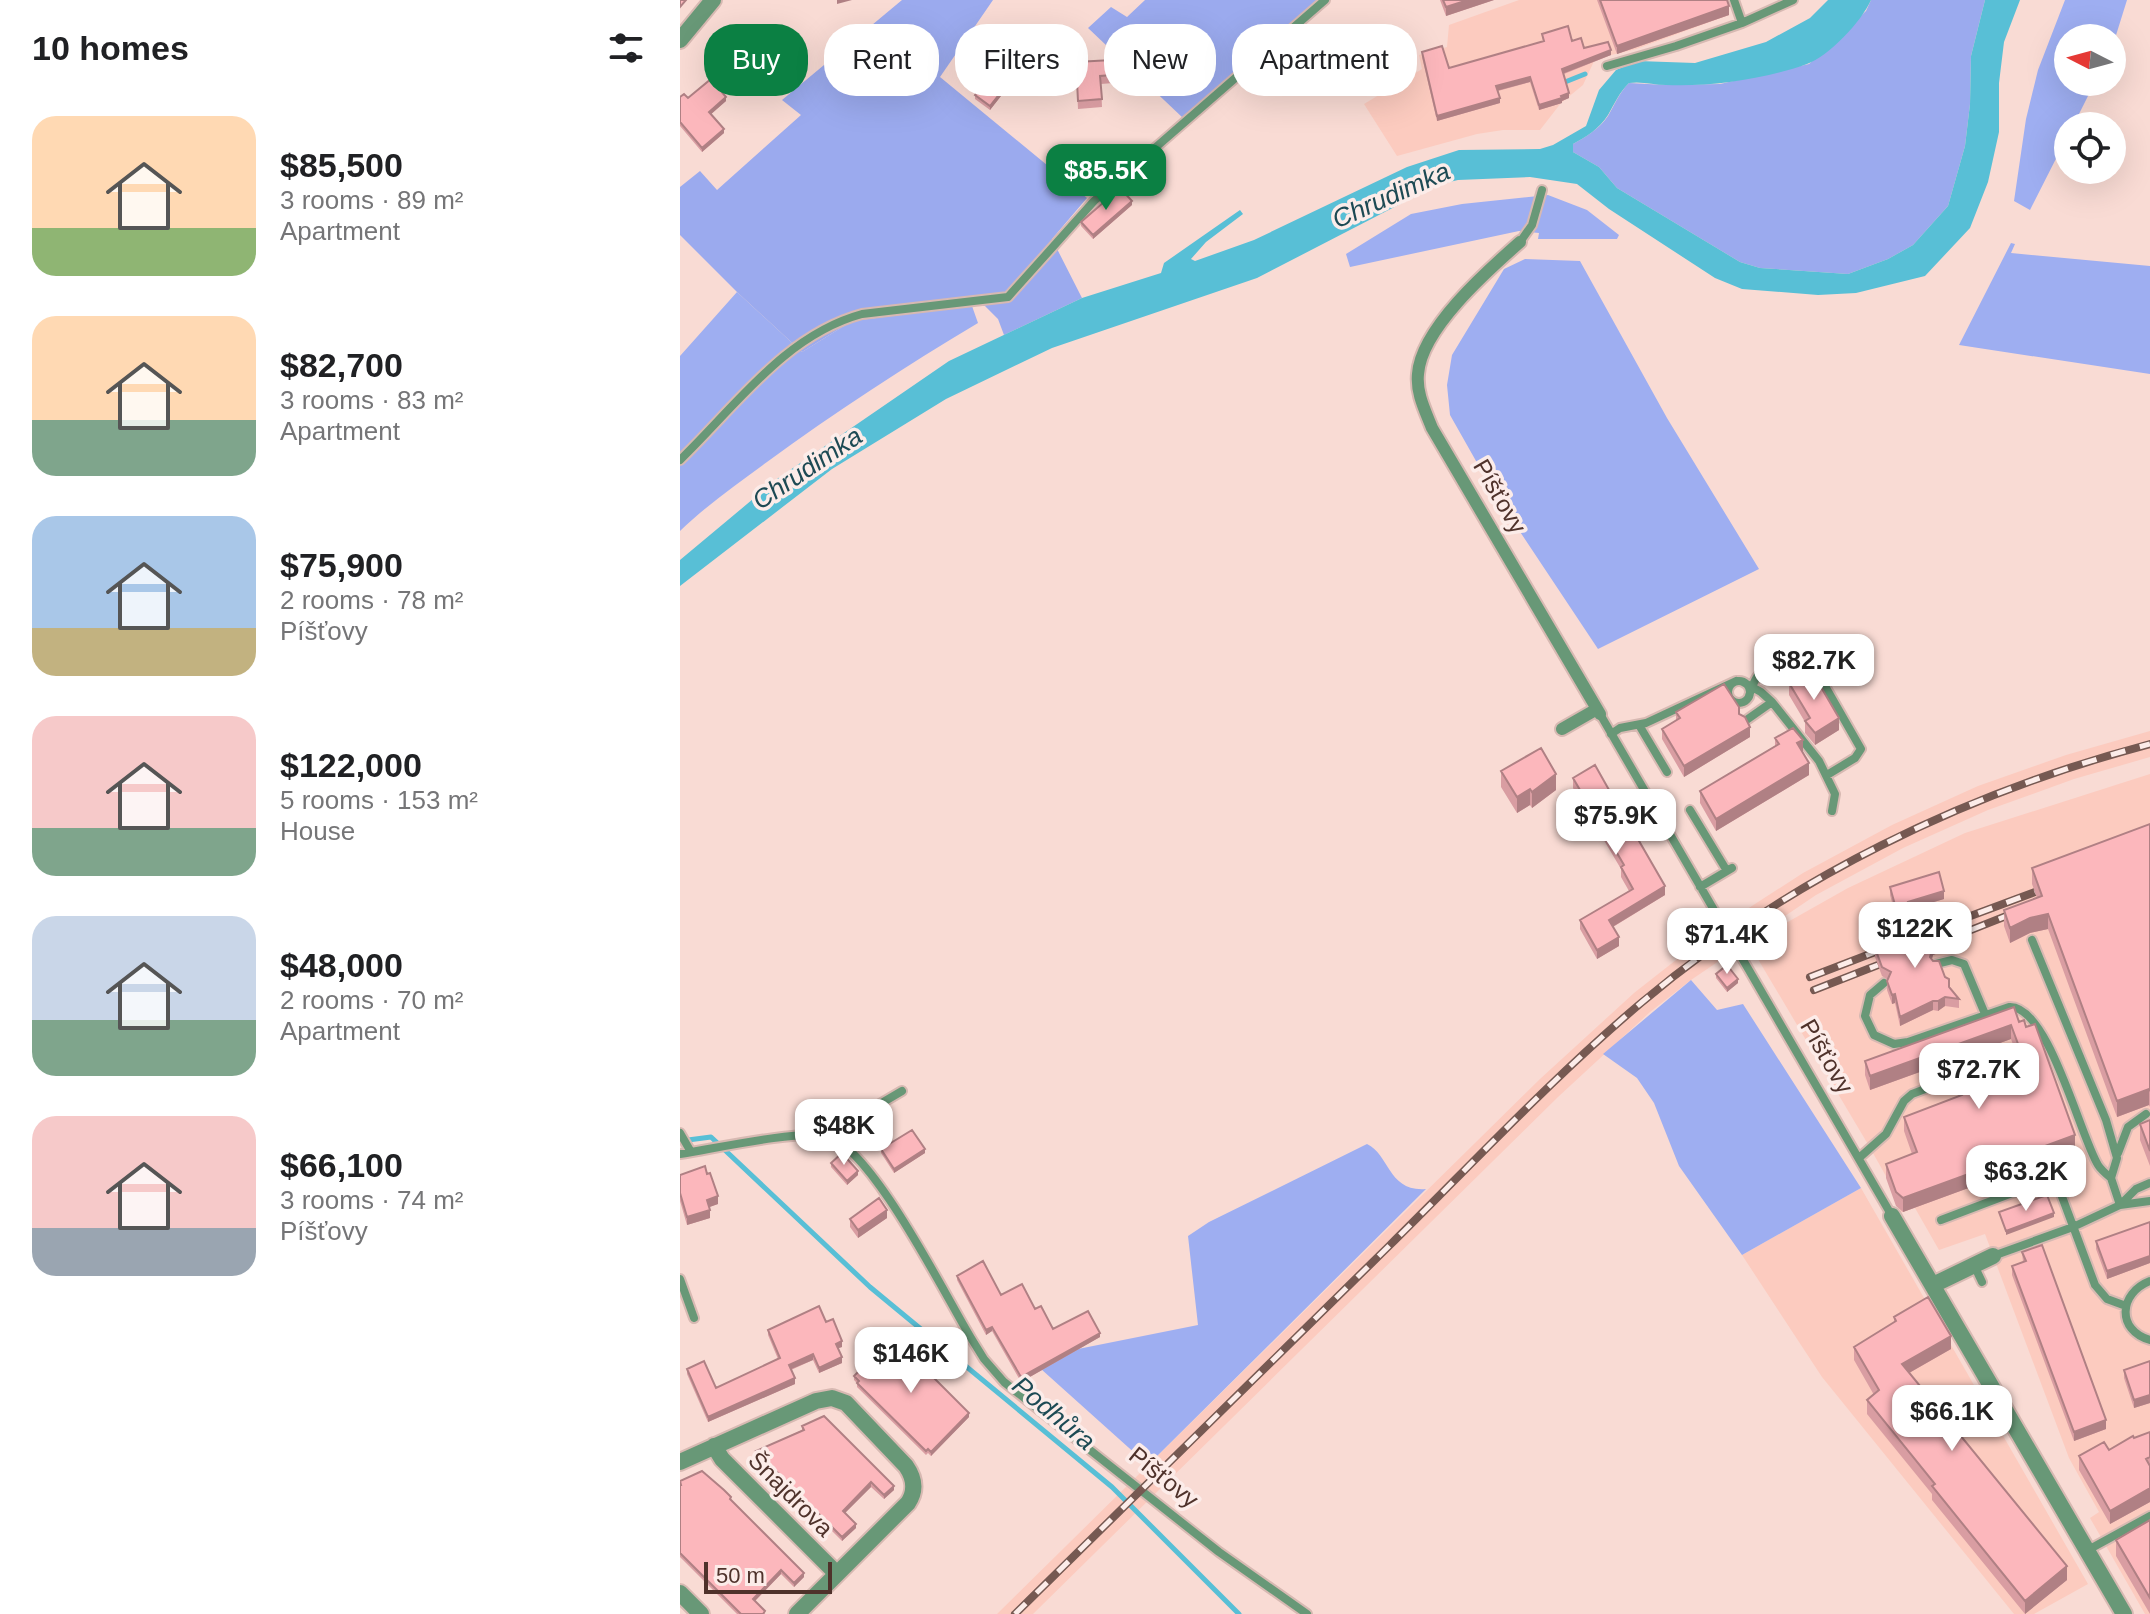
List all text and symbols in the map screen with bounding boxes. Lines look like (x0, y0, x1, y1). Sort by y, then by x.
chip: Buy (704, 24, 808, 96)
chip: Rent (824, 24, 939, 96)
chip: Filters (955, 24, 1088, 96)
chip: New (1104, 24, 1216, 96)
chip: Apartment (1232, 24, 1417, 96)
north arrow (2054, 24, 2126, 96)
map controls (2054, 24, 2126, 184)
icon: filters (604, 26, 648, 70)
text: 10 homes (32, 29, 189, 67)
button: locate (2054, 112, 2126, 184)
pin: $85.5K (1041, 144, 1171, 212)
text: $85,500 (280, 146, 403, 184)
icon: home (96, 148, 192, 244)
text: $85.5K (1064, 155, 1148, 185)
water label: Chrudimka (1327, 156, 1455, 234)
text: 3 rooms · 89 m² (280, 185, 464, 215)
text: Apartment (280, 216, 400, 246)
text: $82,700 (280, 346, 403, 384)
icon: home (96, 348, 192, 444)
text: 3 rooms · 83 m² (280, 385, 464, 415)
text: Apartment (280, 416, 400, 446)
water label: Chrudimka (746, 420, 868, 516)
street label: Píšťovy (1468, 454, 1532, 538)
text: $75,900 (280, 546, 403, 584)
icon: home (96, 548, 192, 644)
text: 2 rooms · 78 m² (280, 585, 464, 615)
text: Píšťovy (280, 616, 368, 646)
pin: $82.7K (1749, 634, 1879, 702)
text: $82.7K (1772, 645, 1856, 675)
text: $122,000 (280, 746, 422, 784)
icon: home (96, 748, 192, 844)
text: 5 rooms · 153 m² (280, 785, 478, 815)
pin: $75.9K (1551, 789, 1681, 857)
text: $75.9K (1574, 800, 1658, 830)
text: House (280, 816, 355, 846)
pin: $122K (1859, 902, 1971, 970)
pin: $71.4K (1662, 908, 1792, 976)
text: $122K (1877, 913, 1953, 943)
text: $71.4K (1685, 919, 1769, 949)
text: $48,000 (280, 946, 403, 984)
icon: home (96, 948, 192, 1044)
text: 2 rooms · 70 m² (280, 985, 464, 1015)
street label: Píšťovy (1795, 1014, 1859, 1098)
text: Apartment (280, 1016, 400, 1046)
pin: $72.7K (1914, 1043, 2044, 1111)
text: $72.7K (1937, 1054, 2021, 1084)
pin: $48K (797, 1099, 891, 1167)
text: $48K (813, 1110, 875, 1140)
pin: $63.2K (1961, 1145, 2091, 1213)
text: $66,100 (280, 1146, 403, 1184)
icon: home (96, 1148, 192, 1244)
text: $63.2K (1984, 1156, 2068, 1186)
text: 3 rooms · 74 m² (280, 1185, 464, 1215)
text: Píšťovy (280, 1216, 368, 1246)
pin: $146K (855, 1327, 967, 1395)
text: $146K (873, 1338, 949, 1368)
water label: Podhůra (1007, 1370, 1101, 1456)
pin: $66.1K (1887, 1385, 2017, 1453)
text: $66.1K (1910, 1396, 1994, 1426)
street label: Píšťovy (1124, 1441, 1204, 1513)
street label: Šnajdrova (743, 1446, 839, 1542)
scale bar (704, 1558, 832, 1594)
text: 50 m (716, 1563, 765, 1588)

